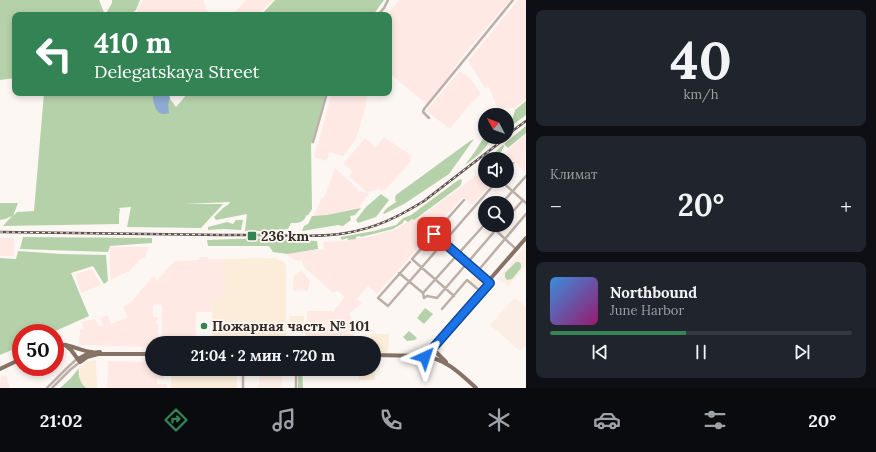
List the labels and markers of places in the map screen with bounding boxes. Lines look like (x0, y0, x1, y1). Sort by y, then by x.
pin (417, 217, 451, 251)
place label: 236 km (261, 227, 309, 245)
marker: 236 km (246, 230, 258, 242)
place label: Пожарная часть № 101 (212, 317, 370, 335)
marker: Пожарная часть № 101 (199, 321, 209, 331)

